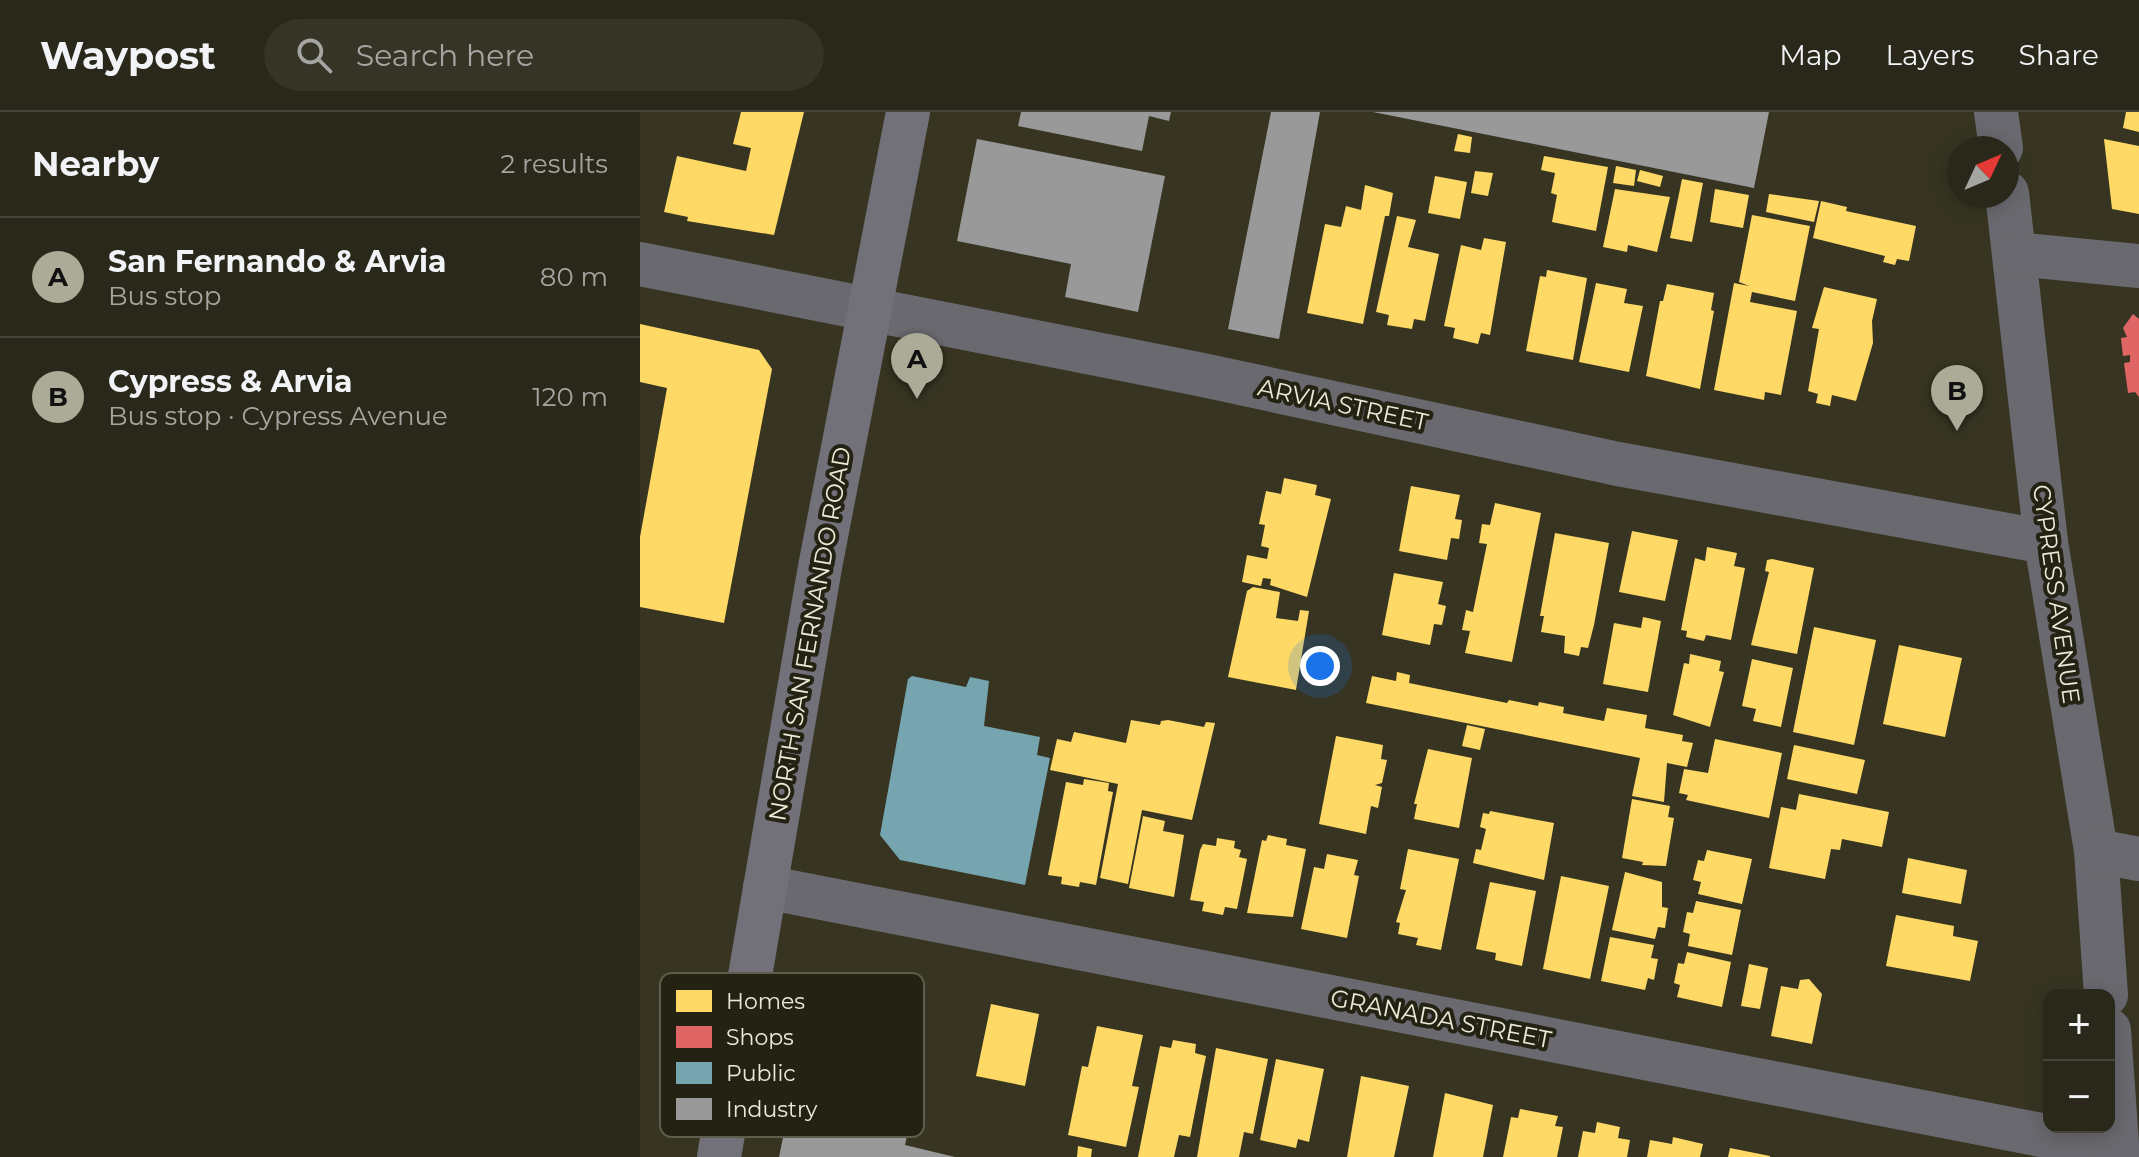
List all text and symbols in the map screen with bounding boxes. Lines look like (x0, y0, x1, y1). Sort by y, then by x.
search box (264, 19, 824, 91)
text: Waypost (40, 32, 216, 79)
icon: search (292, 33, 336, 77)
text: Search here (356, 37, 534, 74)
text: Map (1779, 38, 1842, 72)
text: Layers (1886, 38, 1975, 72)
text: Share (2019, 38, 2099, 72)
north arrow (1947, 136, 2019, 208)
text: Nearby (32, 143, 159, 185)
text: 2 results (500, 148, 608, 180)
text: San Fernando & Arvia (108, 243, 447, 280)
text: A (48, 261, 68, 293)
text: 80 m (540, 261, 608, 293)
text: Bus stop (108, 280, 221, 312)
pin: A (891, 333, 943, 399)
text: Cypress & Arvia (108, 363, 352, 400)
pin: B (1931, 365, 1983, 431)
street label: ARVIA STREET (1255, 372, 1431, 437)
text: B (48, 381, 68, 413)
text: 120 m (532, 381, 608, 413)
text: Bus stop · Cypress Avenue (108, 400, 448, 432)
street label: NORTH SAN FERNANDO ROAD (762, 445, 857, 823)
street label: CYPRESS AVENUE (2027, 482, 2086, 705)
your location (1300, 646, 1340, 686)
legend (660, 973, 924, 1137)
street label: GRANADA STREET (1328, 983, 1554, 1054)
text: Homes (726, 988, 805, 1015)
map controls (2043, 989, 2115, 1133)
button: + (2043, 989, 2115, 1061)
text: Shops (726, 1024, 794, 1051)
text: Public (726, 1060, 796, 1087)
button: − (2043, 1061, 2115, 1133)
text: Industry (726, 1096, 818, 1123)

